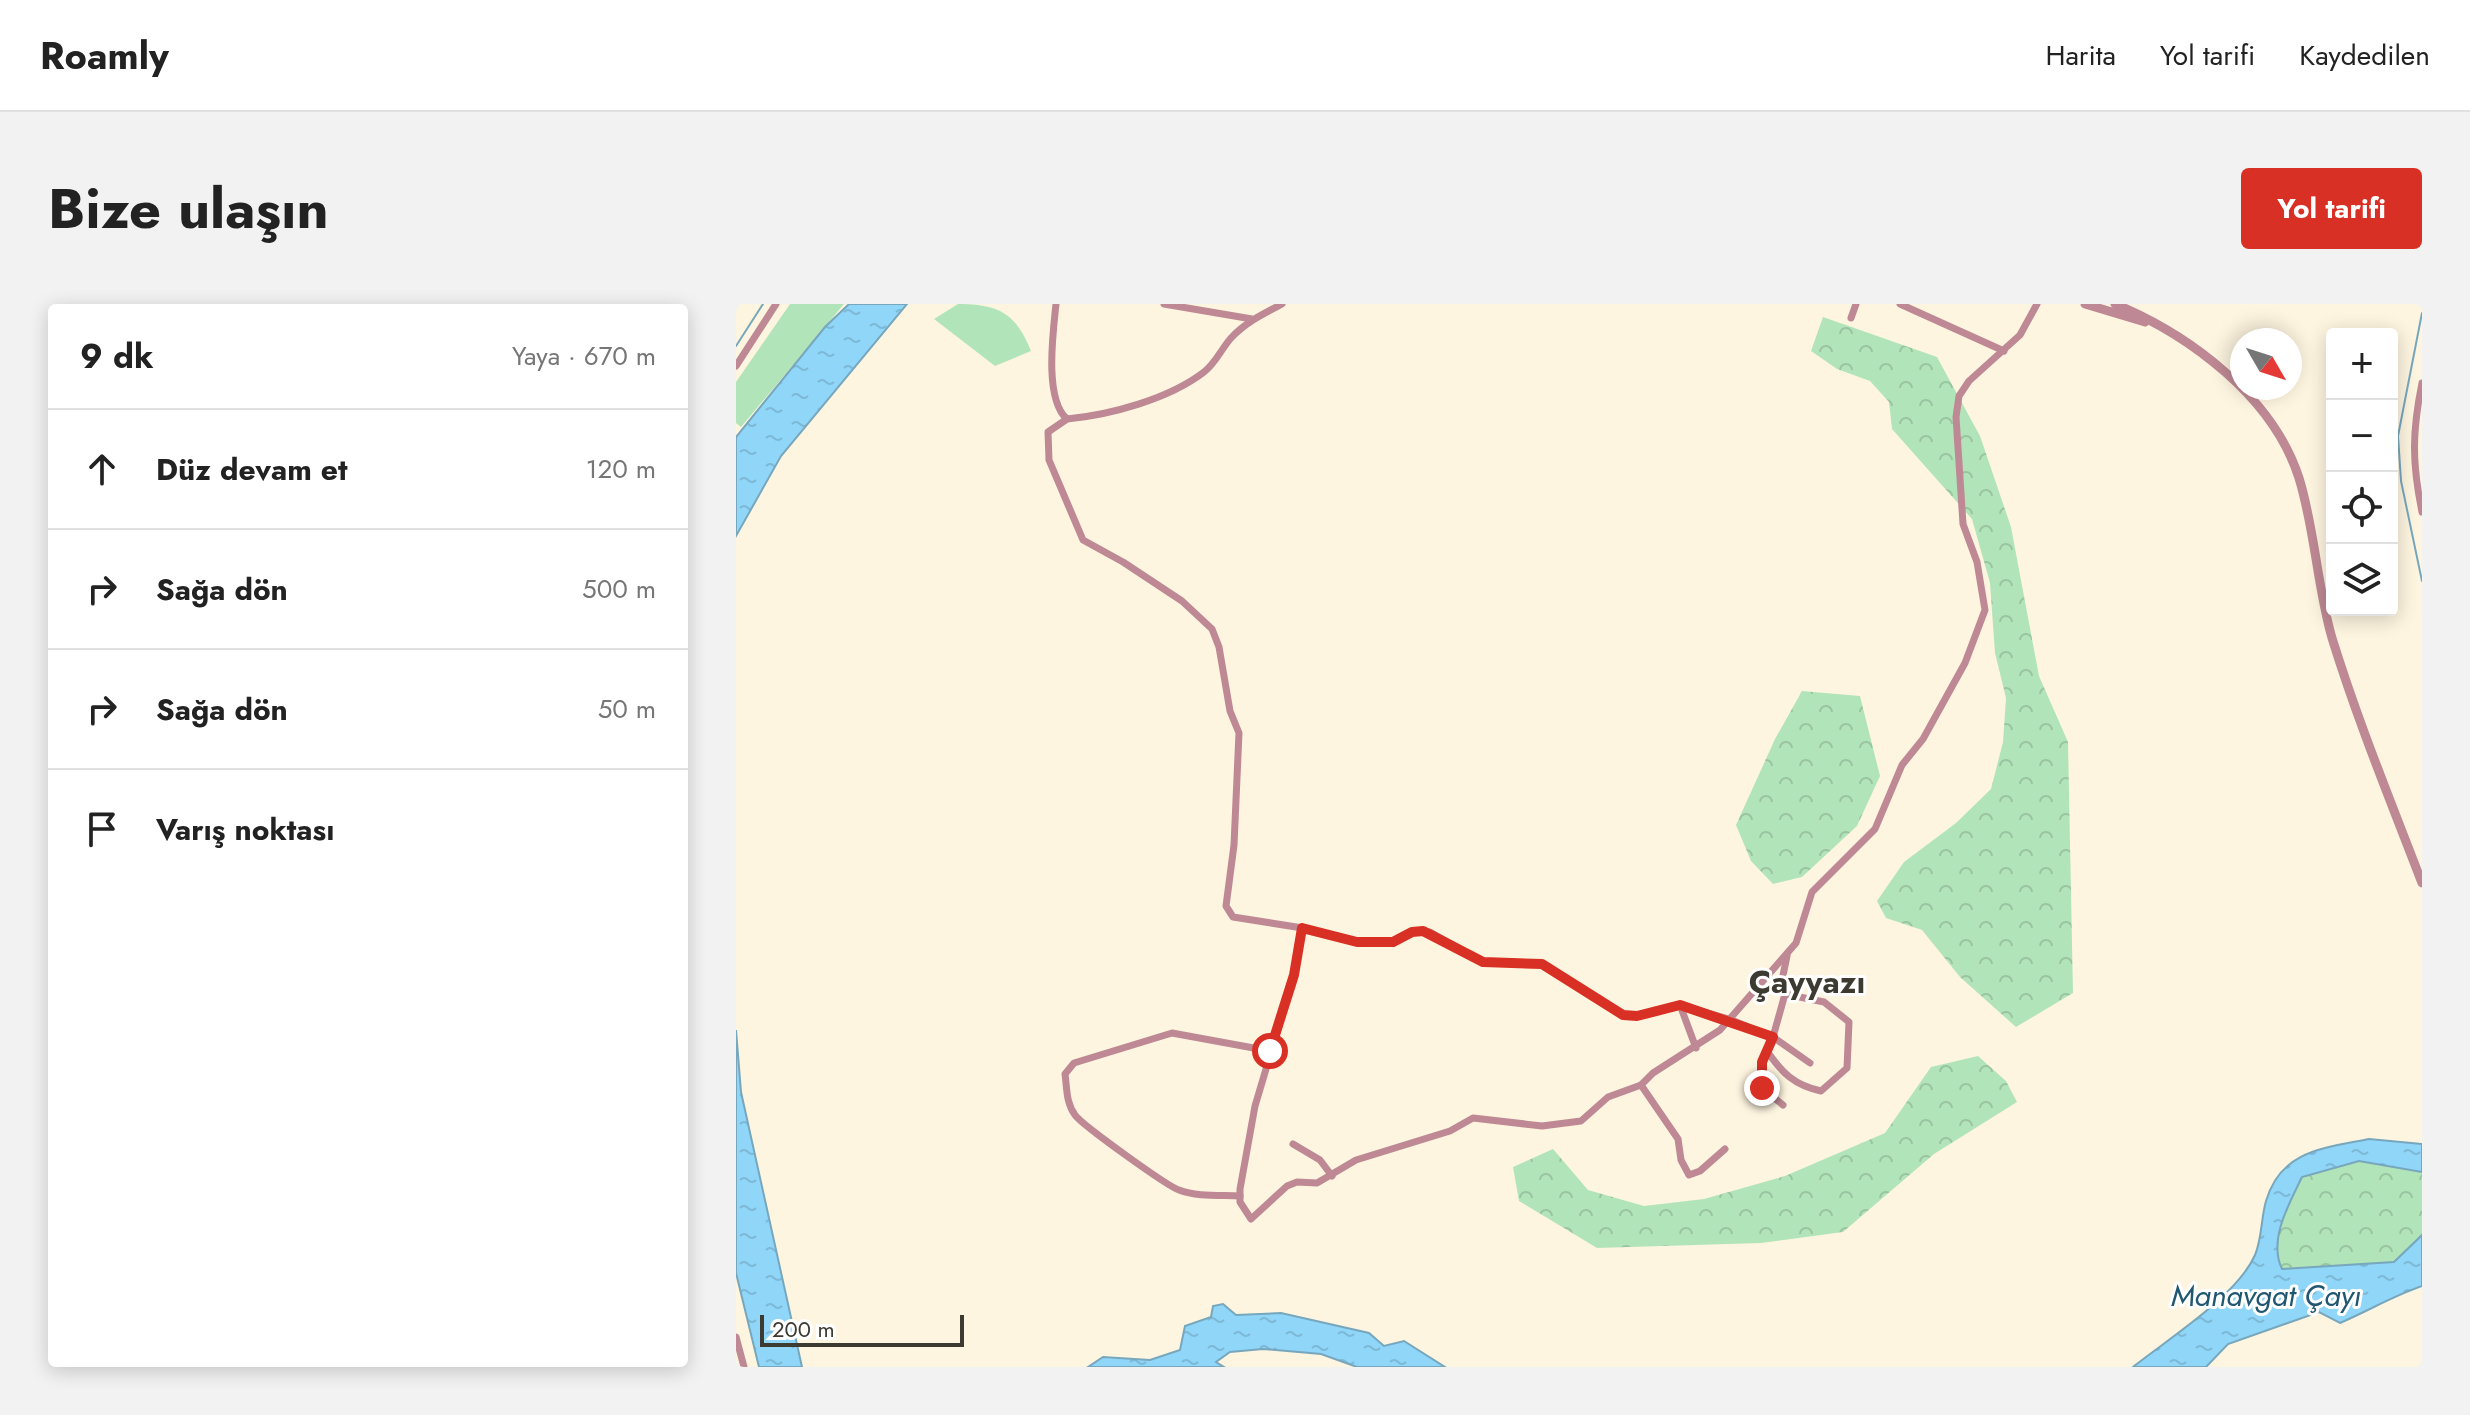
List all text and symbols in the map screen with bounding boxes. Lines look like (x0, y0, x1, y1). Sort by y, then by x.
text: Roamly (40, 28, 169, 83)
text: Harita (2045, 35, 2116, 76)
text: Yol tarifi (2160, 35, 2255, 76)
text: Kaydedilen (2299, 35, 2430, 76)
text: Bize ulaşın (48, 168, 329, 249)
button: Yol tarifi (2241, 168, 2422, 249)
north arrow (2230, 328, 2302, 400)
map controls (2326, 328, 2398, 616)
button: + (2326, 328, 2398, 400)
text: 9 dk (80, 332, 154, 381)
text: Yaya · 670 m (512, 337, 656, 375)
button: − (2326, 400, 2398, 472)
icon: ahead (80, 447, 124, 491)
text: Düz devam et (156, 448, 347, 491)
text: 120 m (586, 450, 656, 488)
button: locate (2326, 472, 2398, 544)
button: layers (2326, 544, 2398, 616)
icon: right (80, 567, 124, 611)
text: Sağa dön (156, 568, 288, 611)
text: 500 m (582, 570, 656, 608)
icon: right (80, 687, 124, 731)
text: Sağa dön (156, 688, 288, 731)
text: 50 m (598, 690, 656, 728)
icon: arrive (80, 807, 124, 851)
text: Varış noktası (156, 808, 334, 851)
district label: Çayyazı (1749, 959, 1865, 1005)
route start (1252, 1033, 1288, 1069)
route end (1744, 1070, 1780, 1106)
water label: Manavgat Çayı (2171, 1274, 2361, 1317)
scale bar (760, 1311, 964, 1347)
text: 200 m (772, 1313, 835, 1345)

